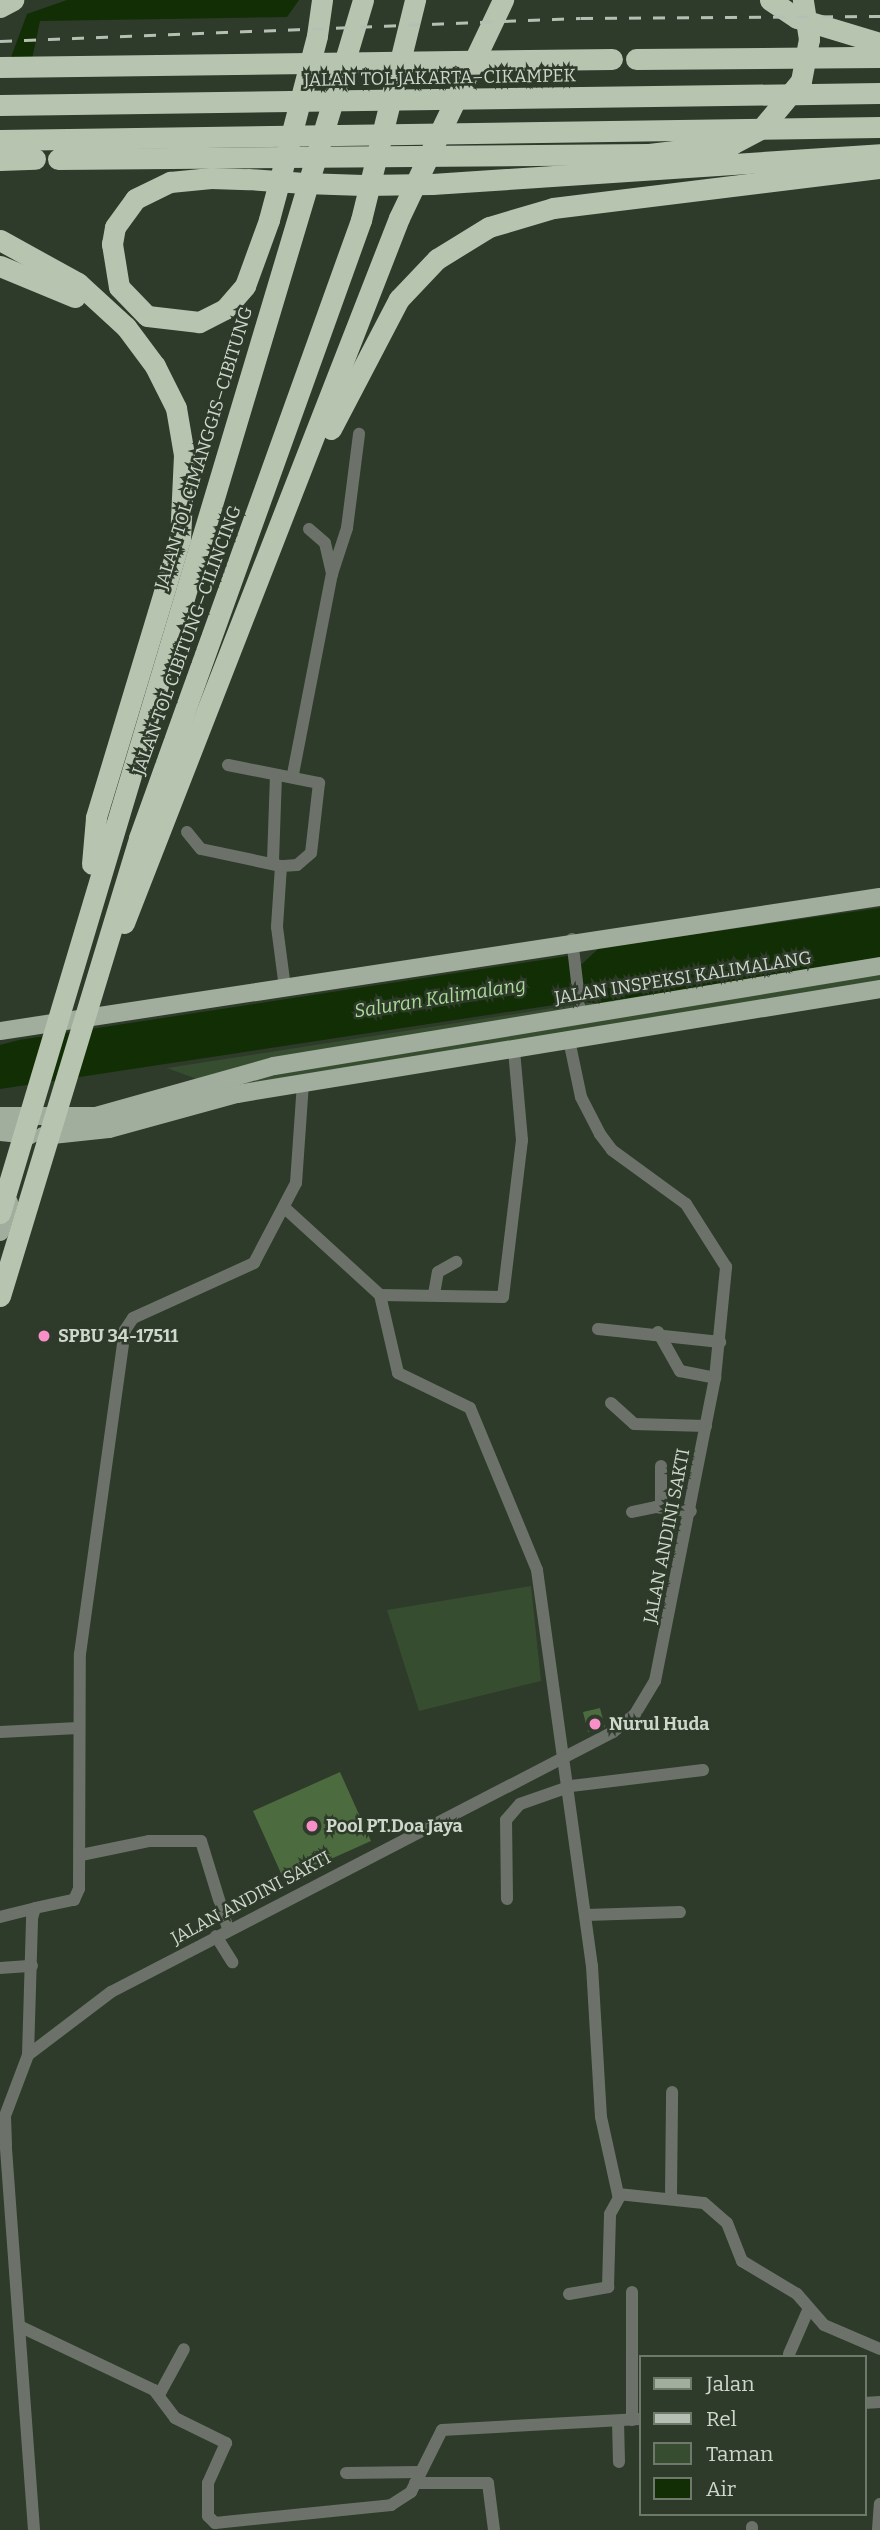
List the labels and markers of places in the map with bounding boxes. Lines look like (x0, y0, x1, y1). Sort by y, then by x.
place label: SPBU 34-17511 (58, 1325, 178, 1347)
marker: SPBU 34-17511 (36, 1328, 52, 1344)
place label: Nurul Huda (609, 1713, 709, 1735)
marker: Nurul Huda (587, 1716, 603, 1732)
place label: Pool PT.Doa Jaya (326, 1815, 463, 1837)
marker: Pool PT.Doa Jaya (304, 1818, 320, 1834)

